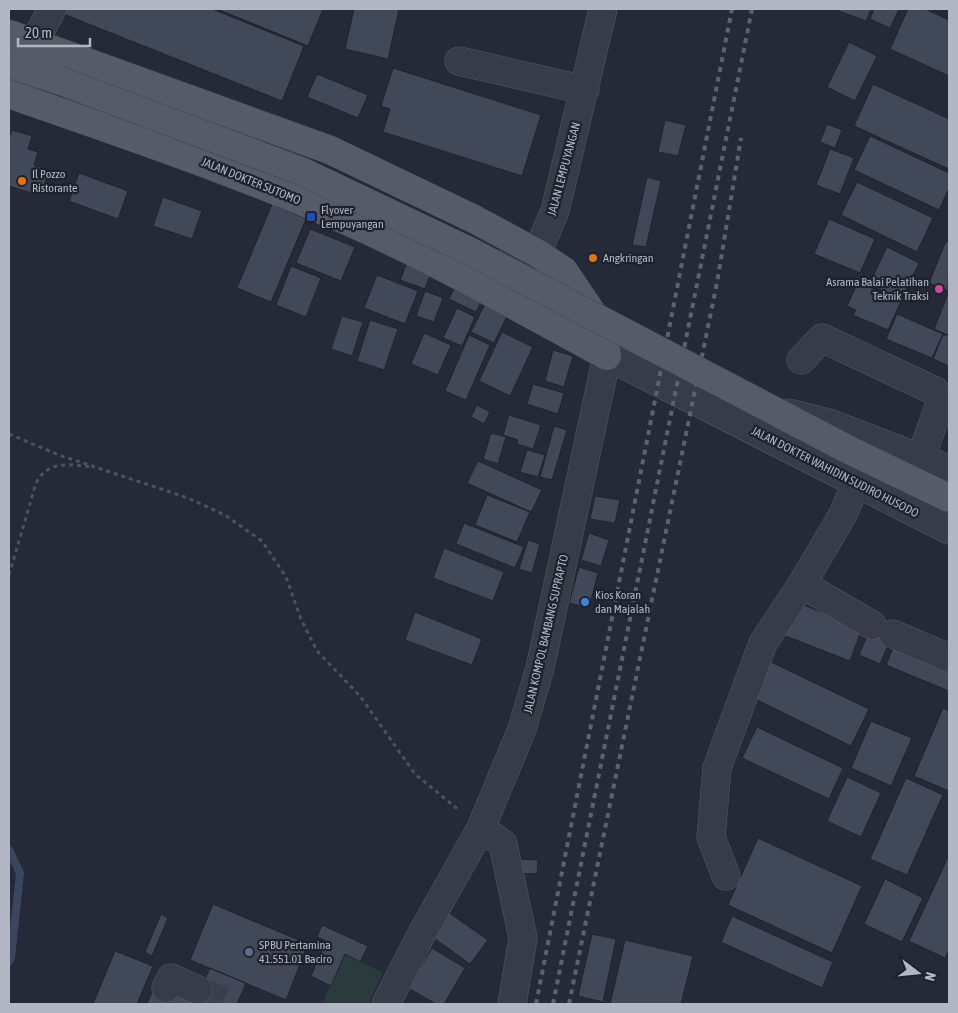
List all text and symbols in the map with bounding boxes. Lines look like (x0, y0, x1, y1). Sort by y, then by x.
scale bar (18, 15, 90, 47)
text: 20 m (25, 24, 52, 41)
street label: JALAN LEMPUYANGAN (545, 120, 583, 218)
street label: JALAN DOKTER SUTOMO (199, 155, 303, 207)
place label: Il Pozzo Ristorante (32, 167, 77, 195)
marker: Il Pozzo Ristorante (16, 175, 28, 187)
place label: Flyover Lempuyangan (321, 203, 384, 231)
marker: Flyover Lempuyangan (305, 211, 317, 223)
place label: Angkringan (603, 251, 654, 265)
marker: Angkringan (587, 252, 599, 264)
place label: Asrama Balai Pelatihan Teknik Traksi (826, 275, 929, 303)
marker: Asrama Balai Pelatihan Teknik Traksi (933, 283, 945, 295)
street label: JALAN DOKTER WAHIDIN SUDIRO HUSODO (749, 424, 921, 520)
street label: JALAN KOMPOL BAMBANG SUPRAPTO (521, 553, 571, 715)
place label: Kios Koran dan Majalah (595, 588, 650, 616)
marker: Kios Koran dan Majalah (579, 596, 591, 608)
place label: SPBU Pertamina 41.551.01 Baciro (259, 938, 332, 966)
marker: SPBU Pertamina 41.551.01 Baciro (243, 946, 255, 958)
north arrow (893, 948, 943, 998)
text: N (922, 970, 939, 983)

